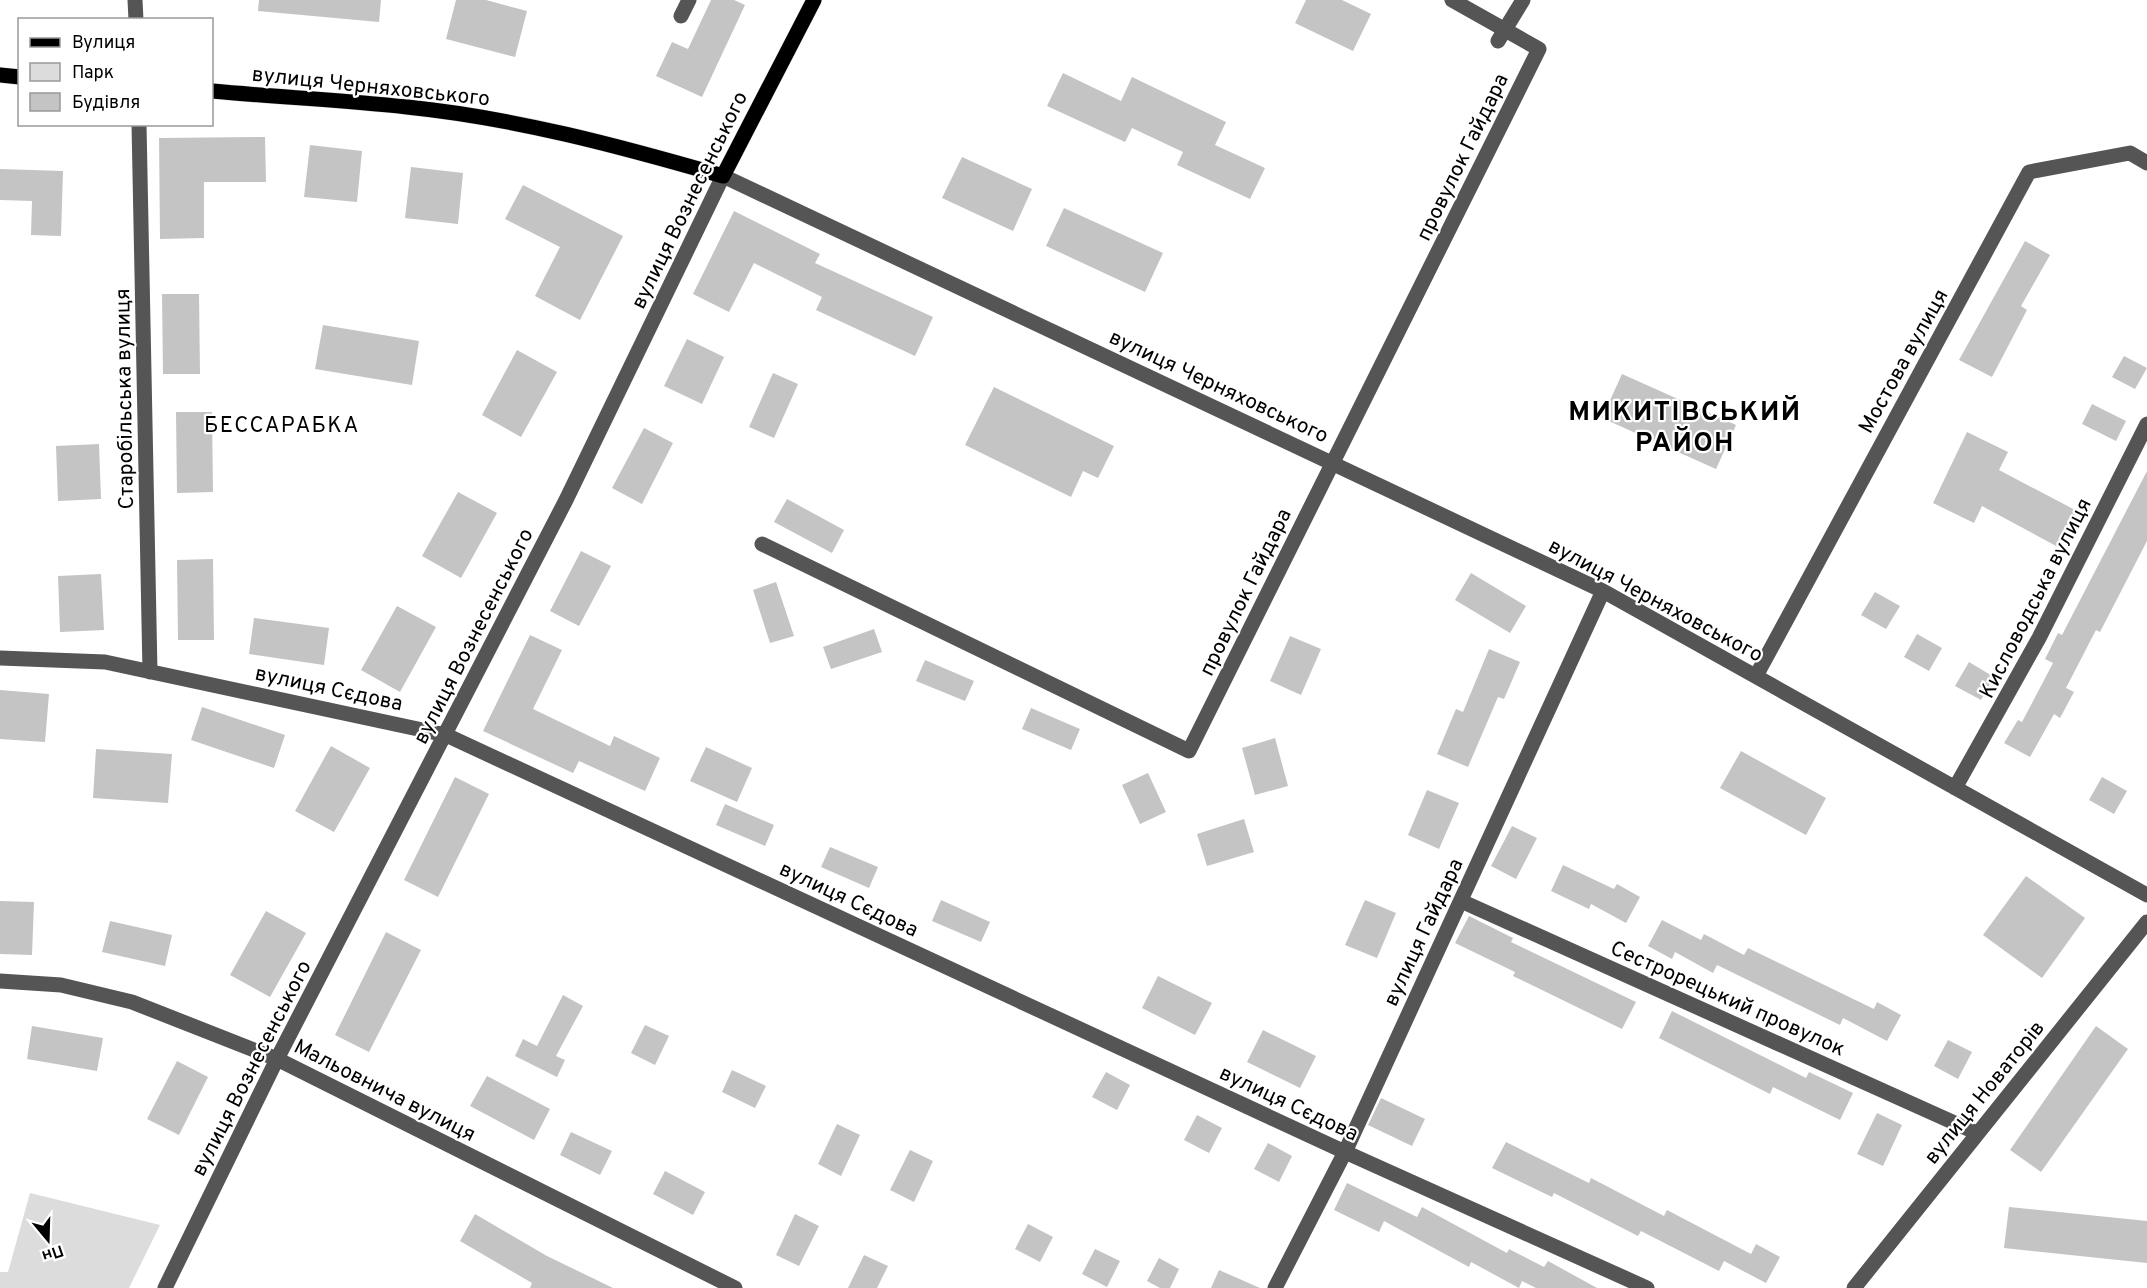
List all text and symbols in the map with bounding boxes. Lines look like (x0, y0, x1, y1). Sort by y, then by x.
legend (18, 18, 213, 126)
text: Вулиця (72, 32, 135, 55)
text: Парк (72, 62, 114, 85)
street label: вулиця Черняховського (250, 62, 491, 113)
street label: провулок Гайдара (1411, 70, 1516, 246)
street label: вулиця Вознесенського (626, 87, 755, 314)
text: Будівля (72, 92, 140, 115)
street label: Мостова вулиця (1853, 285, 1955, 439)
street label: Старобільська вулиця (110, 288, 141, 510)
street label: вулиця Черняховського (1104, 325, 1332, 450)
district label: МИКИТІВСЬКИЙ РАЙОН (1568, 395, 1802, 461)
district label: БЕССАРАБКА (204, 413, 360, 440)
street label: Кисловодська вулиця (1974, 494, 2099, 703)
street label: провулок Гайдара (1194, 505, 1299, 681)
street label: вулиця Вознесенського (408, 524, 541, 749)
street label: вулиця Черняховського (1543, 533, 1767, 669)
street label: вулиця Сєдова (252, 661, 405, 718)
street label: вулиця Гайдара (1378, 854, 1470, 1011)
street label: вулиця Сєдова (775, 856, 922, 944)
street label: Сестрорецький провулок (1606, 935, 1849, 1063)
street label: вулиця Вознесенського (186, 956, 319, 1181)
street label: вулиця Новаторів (1919, 1016, 2051, 1170)
street label: Мальовнича вулиця (289, 1034, 480, 1149)
street label: вулиця Сєдова (1215, 1060, 1362, 1148)
north arrow (18, 1210, 78, 1270)
text: Пн (39, 1239, 66, 1265)

